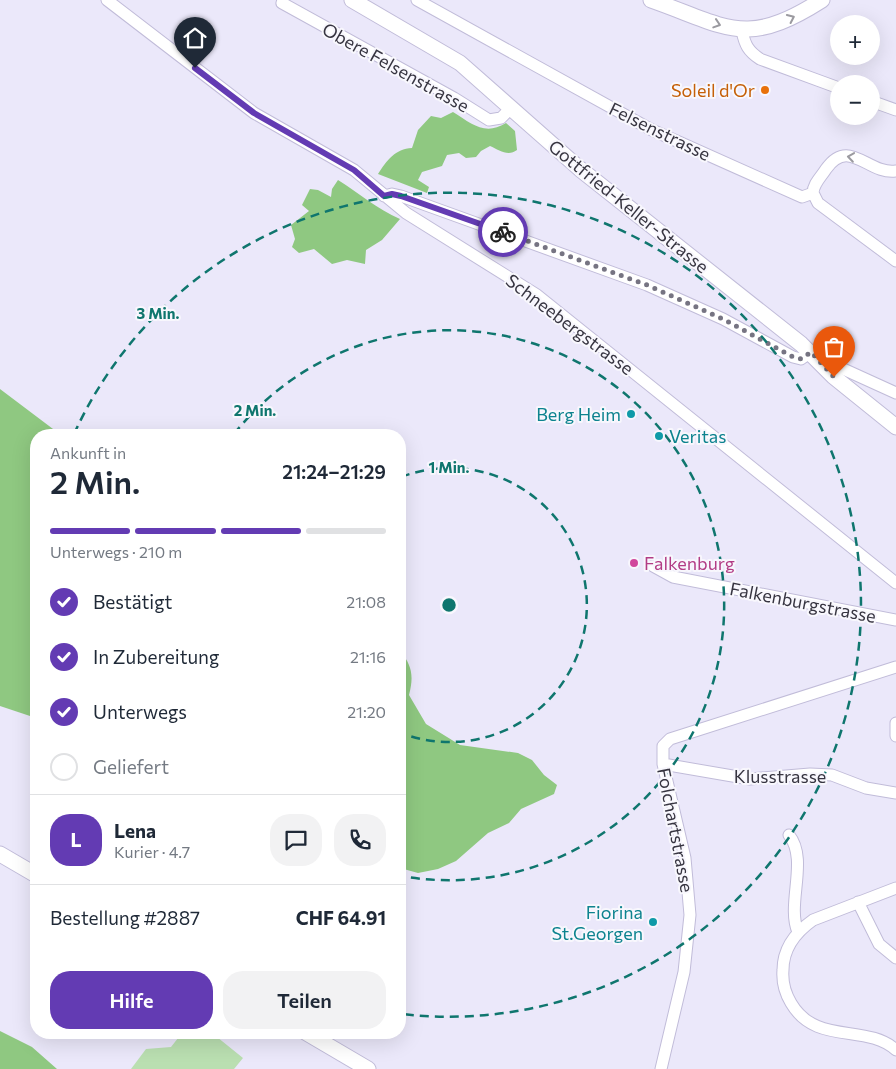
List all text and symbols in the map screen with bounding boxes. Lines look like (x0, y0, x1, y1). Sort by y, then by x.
one-way arrow (786, 14, 795, 24)
map controls (830, 15, 880, 125)
button: + (830, 15, 880, 65)
pin (174, 17, 216, 68)
street label: Obere Felsenstrasse (319, 18, 473, 116)
one-way arrow (712, 18, 720, 28)
icon: home (181, 24, 209, 52)
button: − (830, 75, 880, 125)
place label: Soleil d'Or (671, 79, 755, 101)
marker: Soleil d'Or (759, 84, 771, 96)
street label: Felsenstrasse (606, 97, 714, 165)
street label: Gottfried-Keller-Strasse (545, 135, 713, 277)
one-way arrow (846, 152, 854, 163)
courier (478, 207, 528, 257)
icon: bike (489, 218, 517, 246)
street label: Schneebergstrasse (502, 269, 638, 379)
text: 3 Min. (137, 304, 179, 322)
pin (813, 326, 855, 377)
icon: bag (820, 333, 848, 361)
text: 2 Min. (234, 401, 276, 419)
place label: Berg Heim (536, 403, 621, 425)
marker: Berg Heim (625, 408, 637, 420)
place label: Veritas (669, 425, 726, 447)
marker: Veritas (653, 430, 665, 442)
text: Ankunft in (50, 443, 126, 462)
text: 1 Min. (429, 458, 469, 476)
text: 21:24–21:29 (282, 460, 386, 483)
text: 2 Min. (50, 461, 140, 501)
text: Unterwegs · 210 m (50, 542, 182, 561)
place label: Falkenburg (644, 552, 735, 574)
marker: Falkenburg (628, 557, 640, 569)
street label: Falkenburgstrasse (728, 577, 878, 627)
icon: check (50, 588, 78, 616)
text: Bestätigt (93, 590, 172, 613)
text: 21:08 (346, 592, 386, 611)
centre of rings (440, 596, 458, 614)
icon: check (50, 643, 78, 671)
text: In Zubereitung (93, 645, 219, 668)
text: 21:16 (350, 647, 386, 666)
icon: check (50, 698, 78, 726)
text: Unterwegs (93, 700, 187, 723)
text: 21:20 (347, 702, 386, 721)
text: Geliefert (93, 755, 169, 778)
street label: Klusstrasse (734, 765, 826, 787)
street label: Folchartstrasse (653, 766, 699, 894)
button: chat (270, 814, 322, 866)
button: phone (334, 814, 386, 866)
text: Lena (114, 819, 156, 842)
text: L (70, 828, 82, 851)
text: Kurier · 4.7 (114, 842, 190, 861)
place label: Fiorina St.Georgen (551, 901, 643, 944)
text: Bestellung #2887 (50, 906, 200, 929)
text: CHF 64.91 (296, 906, 386, 929)
marker: Fiorina St.Georgen (647, 916, 659, 928)
button: Hilfe (50, 971, 213, 1029)
button: Teilen (223, 971, 386, 1029)

